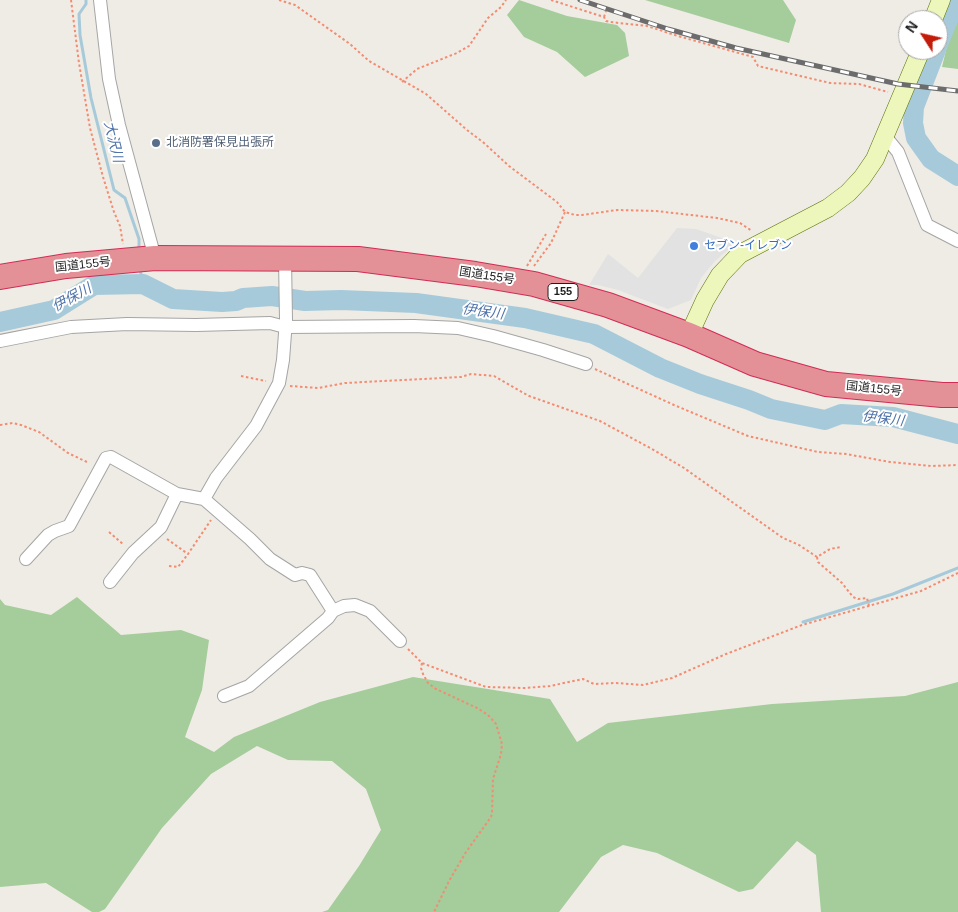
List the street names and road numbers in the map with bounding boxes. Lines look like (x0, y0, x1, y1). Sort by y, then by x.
street label: 国道155号 (54, 255, 112, 275)
street label: 国道155号 (458, 265, 516, 287)
road number: 155 (548, 284, 578, 300)
street label: 国道155号 (845, 379, 903, 399)

